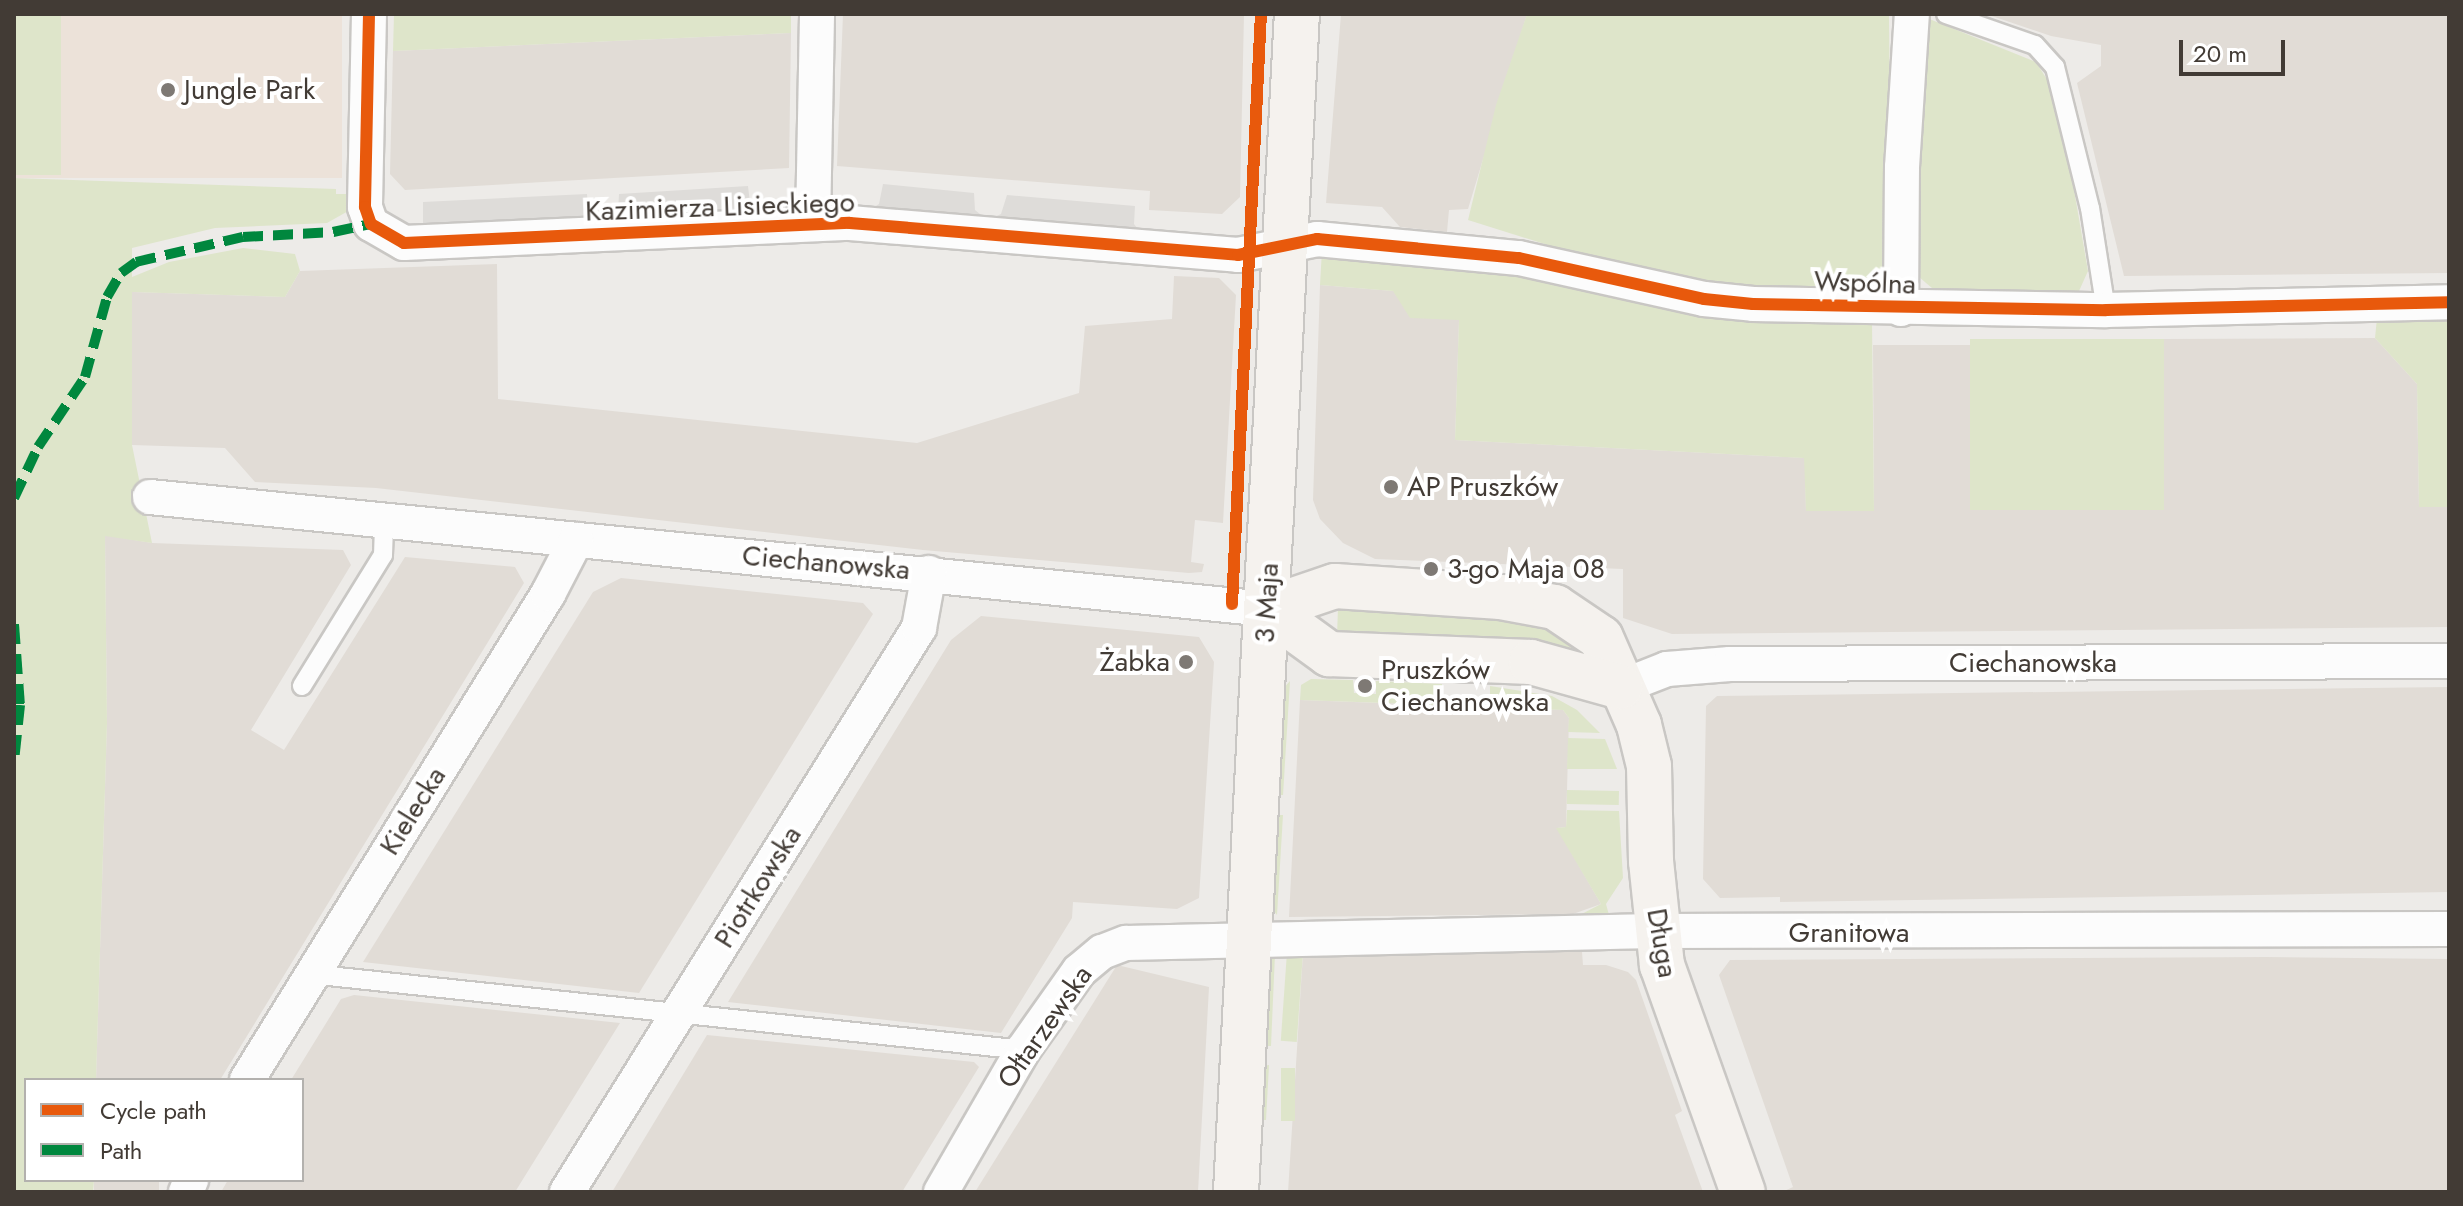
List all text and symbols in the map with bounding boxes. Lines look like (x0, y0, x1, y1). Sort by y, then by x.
scale bar (2183, 24, 2289, 74)
text: 20 m (2193, 36, 2247, 71)
place label: Jungle Park (184, 73, 315, 107)
marker: Jungle Park (159, 81, 177, 99)
street label: Kazimierza Lisieckiego (585, 186, 855, 228)
street label: Wspólna (1813, 264, 1917, 302)
place label: AP Pruszków (1407, 470, 1558, 504)
marker: AP Pruszków (1382, 478, 1400, 496)
street label: Ciechanowska (741, 539, 911, 587)
place label: 3-go Maja 08 (1447, 552, 1605, 586)
marker: 3-go Maja 08 (1422, 560, 1440, 578)
street label: 3 Maja (1248, 562, 1286, 644)
place label: Żabka (1100, 645, 1170, 679)
street label: Ciechanowska (1949, 646, 2117, 680)
marker: Żabka (1177, 653, 1195, 671)
place label: Pruszków Ciechanowska (1381, 653, 1549, 719)
marker: Pruszków Ciechanowska (1356, 677, 1374, 695)
street label: Kielecka (373, 761, 453, 861)
street label: Piotrkowska (707, 820, 809, 954)
street label: Długa (1639, 906, 1685, 980)
street label: Granitowa (1789, 916, 1909, 950)
street label: Ołtarzewska (991, 959, 1099, 1095)
legend (24, 1078, 304, 1182)
text: Cycle path (100, 1093, 207, 1128)
text: Path (100, 1133, 142, 1168)

